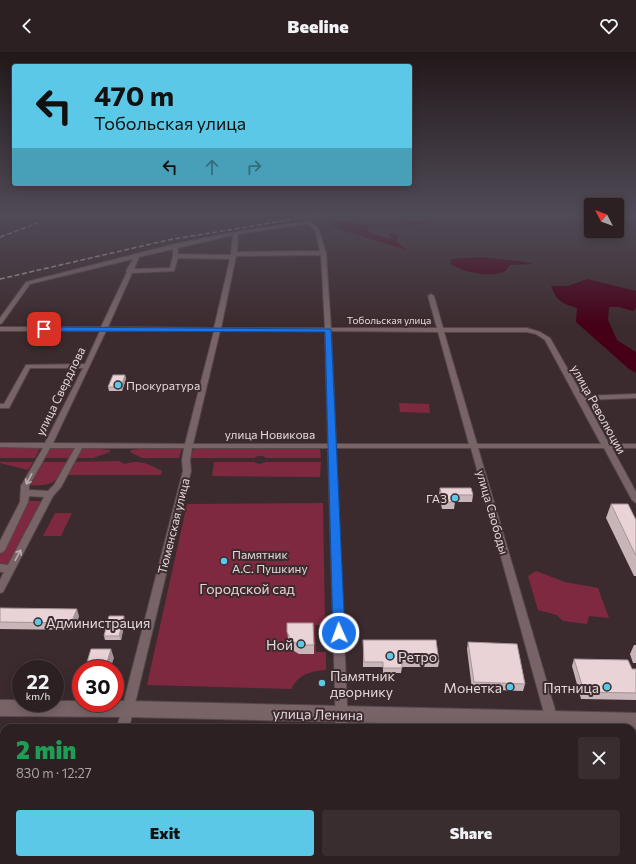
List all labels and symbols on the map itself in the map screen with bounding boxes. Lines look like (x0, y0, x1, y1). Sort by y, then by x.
north arrow (584, 198, 624, 238)
pin (27, 312, 61, 346)
street label: Тобольская улица (347, 314, 431, 326)
street label: улица Свердлова (32, 344, 88, 438)
street label: улица Революции (569, 362, 629, 456)
place label: Прокуратура (126, 378, 200, 392)
marker: Прокуратура (113, 380, 123, 390)
street label: улица Новикова (225, 427, 315, 441)
street label: улица Свободы (474, 468, 512, 556)
one-way arrow (24, 473, 32, 485)
street label: Тюменская улица (154, 477, 192, 575)
place label: ГАЗ (426, 491, 447, 505)
marker: ГАЗ (450, 493, 460, 503)
place label: Памятник А.С. Пушкину (232, 547, 308, 575)
one-way arrow (15, 549, 22, 561)
marker: Памятник А.С. Пушкину (219, 556, 229, 566)
park label: Городской сад (199, 580, 295, 597)
position arrow (318, 612, 360, 654)
place label: Администрация (46, 614, 150, 631)
marker: Администрация (33, 617, 43, 627)
place label: Ной (266, 636, 293, 653)
marker: Ной (296, 639, 306, 649)
place label: Ретро (398, 648, 437, 665)
marker: Ретро (385, 651, 395, 661)
speed limit sign: 30 (72, 660, 124, 712)
place label: Памятник дворнику (330, 667, 396, 700)
marker: Памятник дворнику (317, 678, 327, 688)
place label: Монетка (444, 679, 502, 696)
place label: Пятница (543, 679, 599, 696)
marker: Монетка (505, 682, 515, 692)
marker: Пятница (602, 682, 612, 692)
street label: улица Ленина (273, 705, 363, 723)

